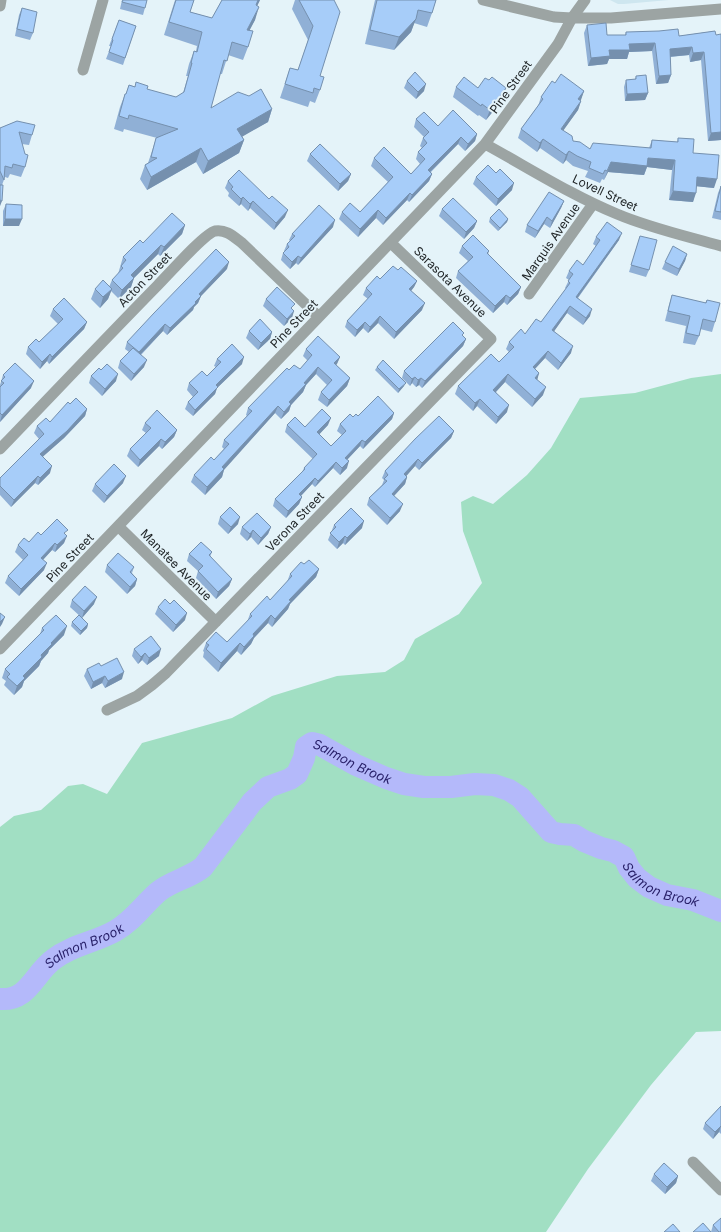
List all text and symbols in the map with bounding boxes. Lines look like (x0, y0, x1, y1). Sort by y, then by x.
street label: Pine Street (486, 57, 535, 116)
street label: Lovell Street (570, 171, 640, 214)
street label: Marquis Avenue (518, 200, 583, 283)
street label: Sarasota Avenue (411, 243, 490, 320)
street label: Acton Street (115, 249, 175, 310)
street label: Pine Street (267, 296, 321, 351)
street label: Verona Street (262, 489, 327, 555)
street label: Manatee Avenue (138, 526, 215, 603)
street label: Pine Street (43, 530, 97, 585)
water label: Salmon Brook (312, 736, 395, 788)
water label: Salmon Brook (619, 859, 702, 910)
water label: Salmon Brook (41, 919, 127, 971)

